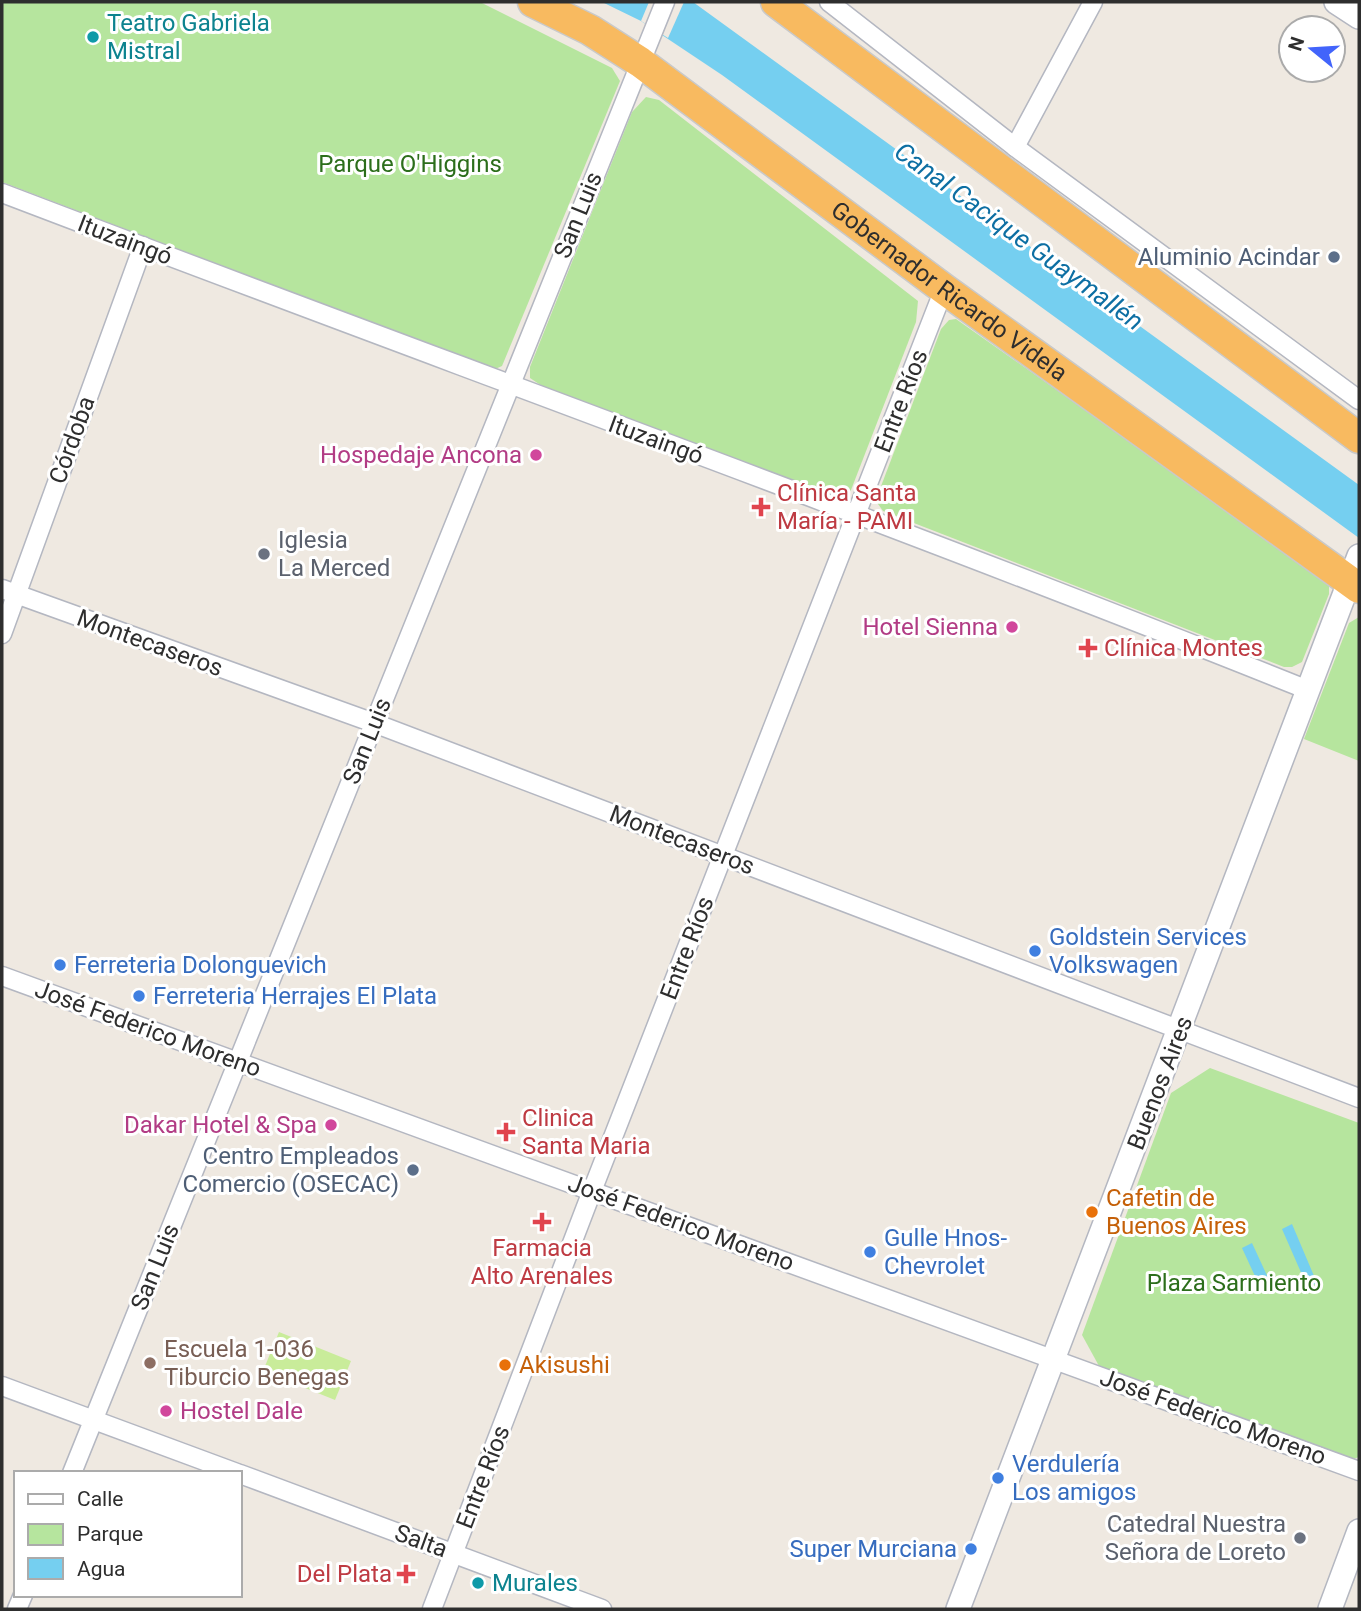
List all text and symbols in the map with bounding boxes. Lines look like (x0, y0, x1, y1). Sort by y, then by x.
place label: Teatro Gabriela Mistral (107, 9, 270, 65)
north arrow (1277, 14, 1347, 84)
marker: Teatro Gabriela Mistral (85, 29, 101, 45)
text: N (1283, 34, 1309, 54)
water label: Canal Cacique Guaymallén (889, 136, 1149, 336)
park label: Parque O'Higgins (318, 150, 502, 178)
street label: San Luis (548, 168, 608, 262)
street label: Gobernador Ricardo Videla (826, 196, 1073, 387)
street label: Ituzaingó (74, 209, 176, 271)
place label: Aluminio Acindar (1138, 243, 1320, 271)
marker: Aluminio Acindar (1326, 249, 1342, 265)
street label: Entre Ríos (869, 346, 933, 456)
street label: Córdoba (43, 392, 101, 488)
street label: Ituzaingó (605, 410, 707, 470)
place label: Hospedaje Ancona (320, 441, 522, 469)
marker: Hospedaje Ancona (528, 447, 544, 463)
place label: Clínica Santa María - PAMI (777, 479, 917, 535)
marker: Clínica Santa María - PAMI (751, 497, 771, 517)
place label: Iglesia La Merced (278, 526, 390, 582)
marker: Iglesia La Merced (256, 546, 272, 562)
street label: Montecaseros (73, 604, 227, 682)
place label: Hotel Sienna (862, 613, 998, 641)
marker: Hotel Sienna (1004, 619, 1020, 635)
place label: Clínica Montes (1104, 634, 1263, 662)
marker: Clínica Montes (1078, 638, 1098, 658)
street label: San Luis (337, 694, 397, 788)
street label: Montecaseros (605, 799, 759, 881)
street label: Entre Ríos (655, 893, 719, 1003)
place label: Goldstein Services Volkswagen (1049, 923, 1247, 979)
marker: Goldstein Services Volkswagen (1027, 943, 1043, 959)
place label: Ferreteria Dolonguevich (74, 951, 327, 979)
marker: Ferreteria Dolonguevich (52, 957, 68, 973)
street label: José Federico Moreno (31, 975, 265, 1083)
place label: Ferreteria Herrajes El Plata (153, 982, 437, 1010)
marker: Ferreteria Herrajes El Plata (131, 988, 147, 1004)
street label: Buenos Aires (1122, 1012, 1198, 1154)
place label: Clinica Santa Maria (522, 1104, 650, 1160)
place label: Dakar Hotel & Spa (124, 1111, 317, 1139)
marker: Dakar Hotel & Spa (323, 1117, 339, 1133)
marker: Clinica Santa Maria (496, 1122, 516, 1142)
place label: Centro Empleados Comercio (OSECAC) (183, 1142, 399, 1198)
marker: Centro Empleados Comercio (OSECAC) (405, 1162, 421, 1178)
street label: José Federico Moreno (564, 1169, 798, 1277)
place label: Cafetin de Buenos Aires (1106, 1184, 1247, 1240)
marker: Cafetin de Buenos Aires (1084, 1204, 1100, 1220)
marker: Farmacia Alto Arenales (534, 1214, 550, 1230)
street label: San Luis (125, 1220, 185, 1314)
place label: Gulle Hnos- Chevrolet (884, 1224, 1007, 1280)
place label: Farmacia Alto Arenales (471, 1234, 613, 1290)
marker: Gulle Hnos- Chevrolet (862, 1244, 878, 1260)
park label: Plaza Sarmiento (1147, 1269, 1321, 1297)
place label: Escuela 1-036 Tiburcio Benegas (164, 1335, 349, 1391)
place label: Akisushi (519, 1351, 610, 1379)
marker: Escuela 1-036 Tiburcio Benegas (142, 1355, 158, 1371)
marker: Akisushi (497, 1357, 513, 1373)
street label: José Federico Moreno (1096, 1363, 1330, 1471)
place label: Hostel Dale (180, 1397, 303, 1425)
marker: Hostel Dale (158, 1403, 174, 1419)
street label: Entre Ríos (451, 1422, 515, 1532)
place label: Verdulería Los amigos (1012, 1450, 1136, 1506)
marker: Verdulería Los amigos (990, 1470, 1006, 1486)
legend (14, 1471, 242, 1597)
text: Calle (77, 1487, 123, 1511)
place label: Catedral Nuestra Señora de Loreto (1105, 1510, 1286, 1566)
street label: Salta (391, 1519, 451, 1563)
text: Parque (77, 1522, 143, 1546)
marker: Catedral Nuestra Señora de Loreto (1292, 1530, 1308, 1546)
place label: Super Murciana (789, 1535, 957, 1563)
marker: Super Murciana (963, 1541, 979, 1557)
text: Agua (77, 1557, 126, 1581)
place label: Del Plata (297, 1560, 392, 1588)
marker: Del Plata (398, 1566, 414, 1582)
place label: Murales (492, 1569, 578, 1597)
marker: Murales (470, 1575, 486, 1591)

